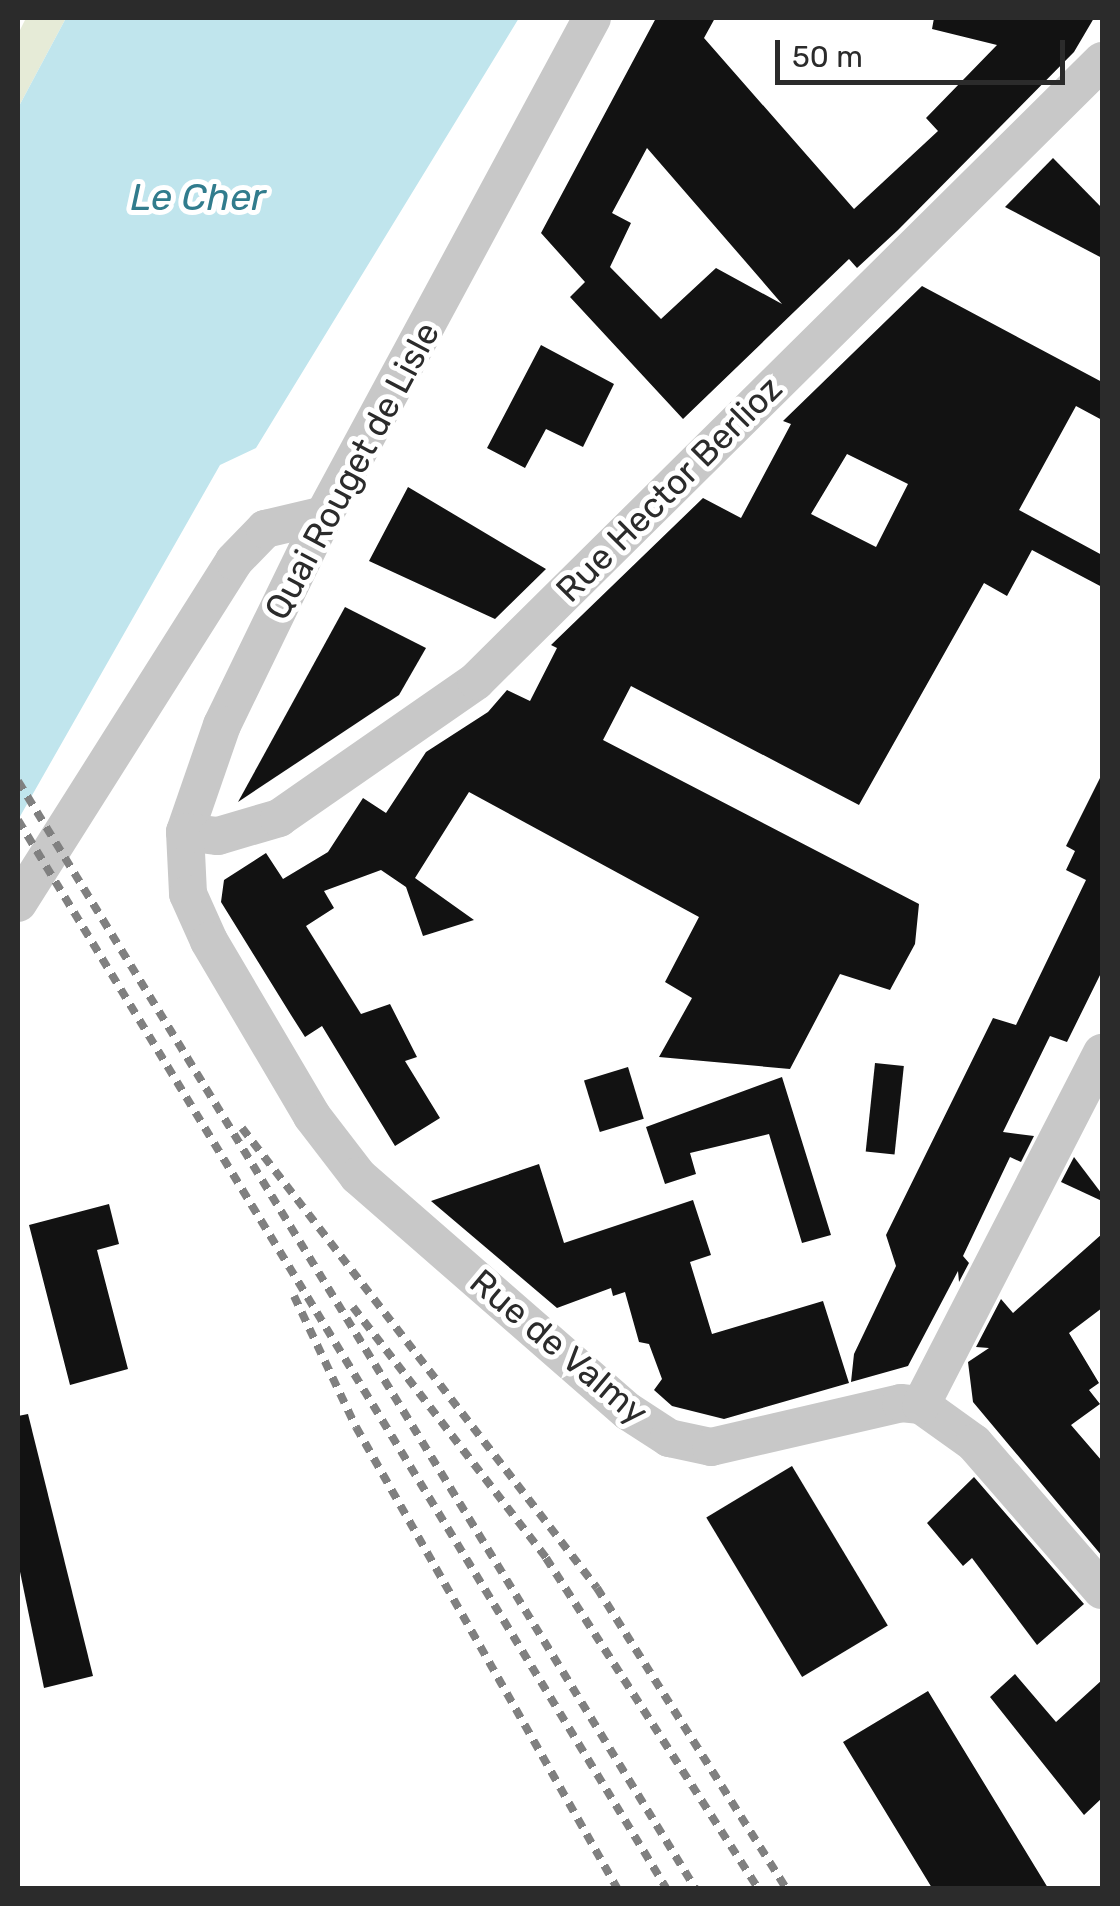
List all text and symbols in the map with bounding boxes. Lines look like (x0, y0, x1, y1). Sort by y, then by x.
scale bar (780, 20, 1070, 82)
text: 50 m (792, 39, 863, 75)
water label: Le Cher (130, 175, 266, 221)
street label: Quai Rouget de Lisle (256, 315, 448, 627)
street label: Rue Hector Berlioz (547, 367, 791, 611)
street label: Rue de Valmy (461, 1260, 657, 1434)

